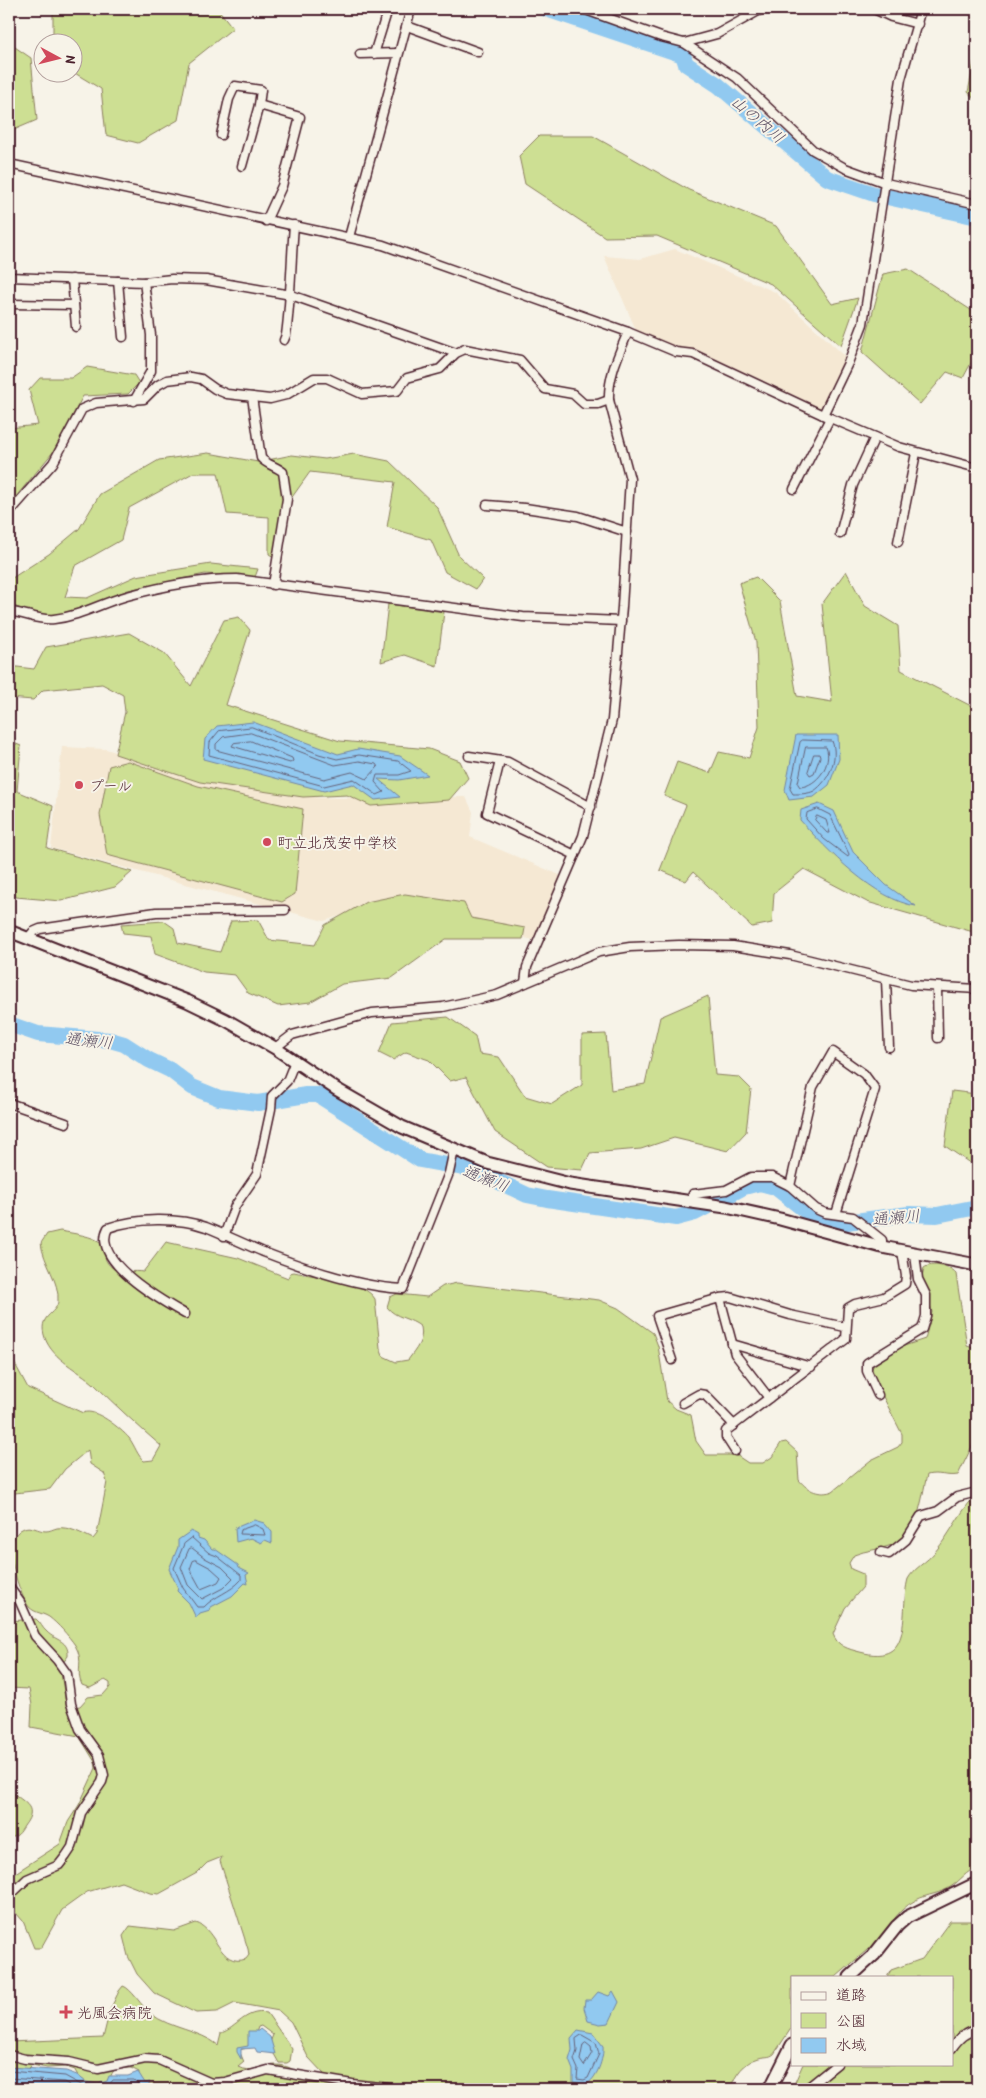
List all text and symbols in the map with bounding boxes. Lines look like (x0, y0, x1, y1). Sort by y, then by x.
north arrow (32, 32, 82, 82)
text: N (61, 55, 81, 65)
water label: 山の内川 (726, 90, 790, 148)
place label: プール (89, 775, 132, 796)
marker: プール (73, 779, 85, 791)
place label: 町立北茂安中学校 (277, 832, 397, 853)
marker: 町立北茂安中学校 (261, 836, 273, 848)
water label: 通瀬川 (64, 1027, 114, 1053)
water label: 通瀬川 (460, 1159, 512, 1197)
water label: 通瀬川 (871, 1204, 921, 1230)
legend (791, 1976, 954, 2066)
text: 道路 (836, 1984, 866, 2005)
place label: 光風会病院 (77, 2002, 152, 2023)
marker: 光風会病院 (59, 2005, 73, 2019)
text: 公園 (836, 2010, 866, 2031)
text: 水域 (836, 2034, 866, 2055)

